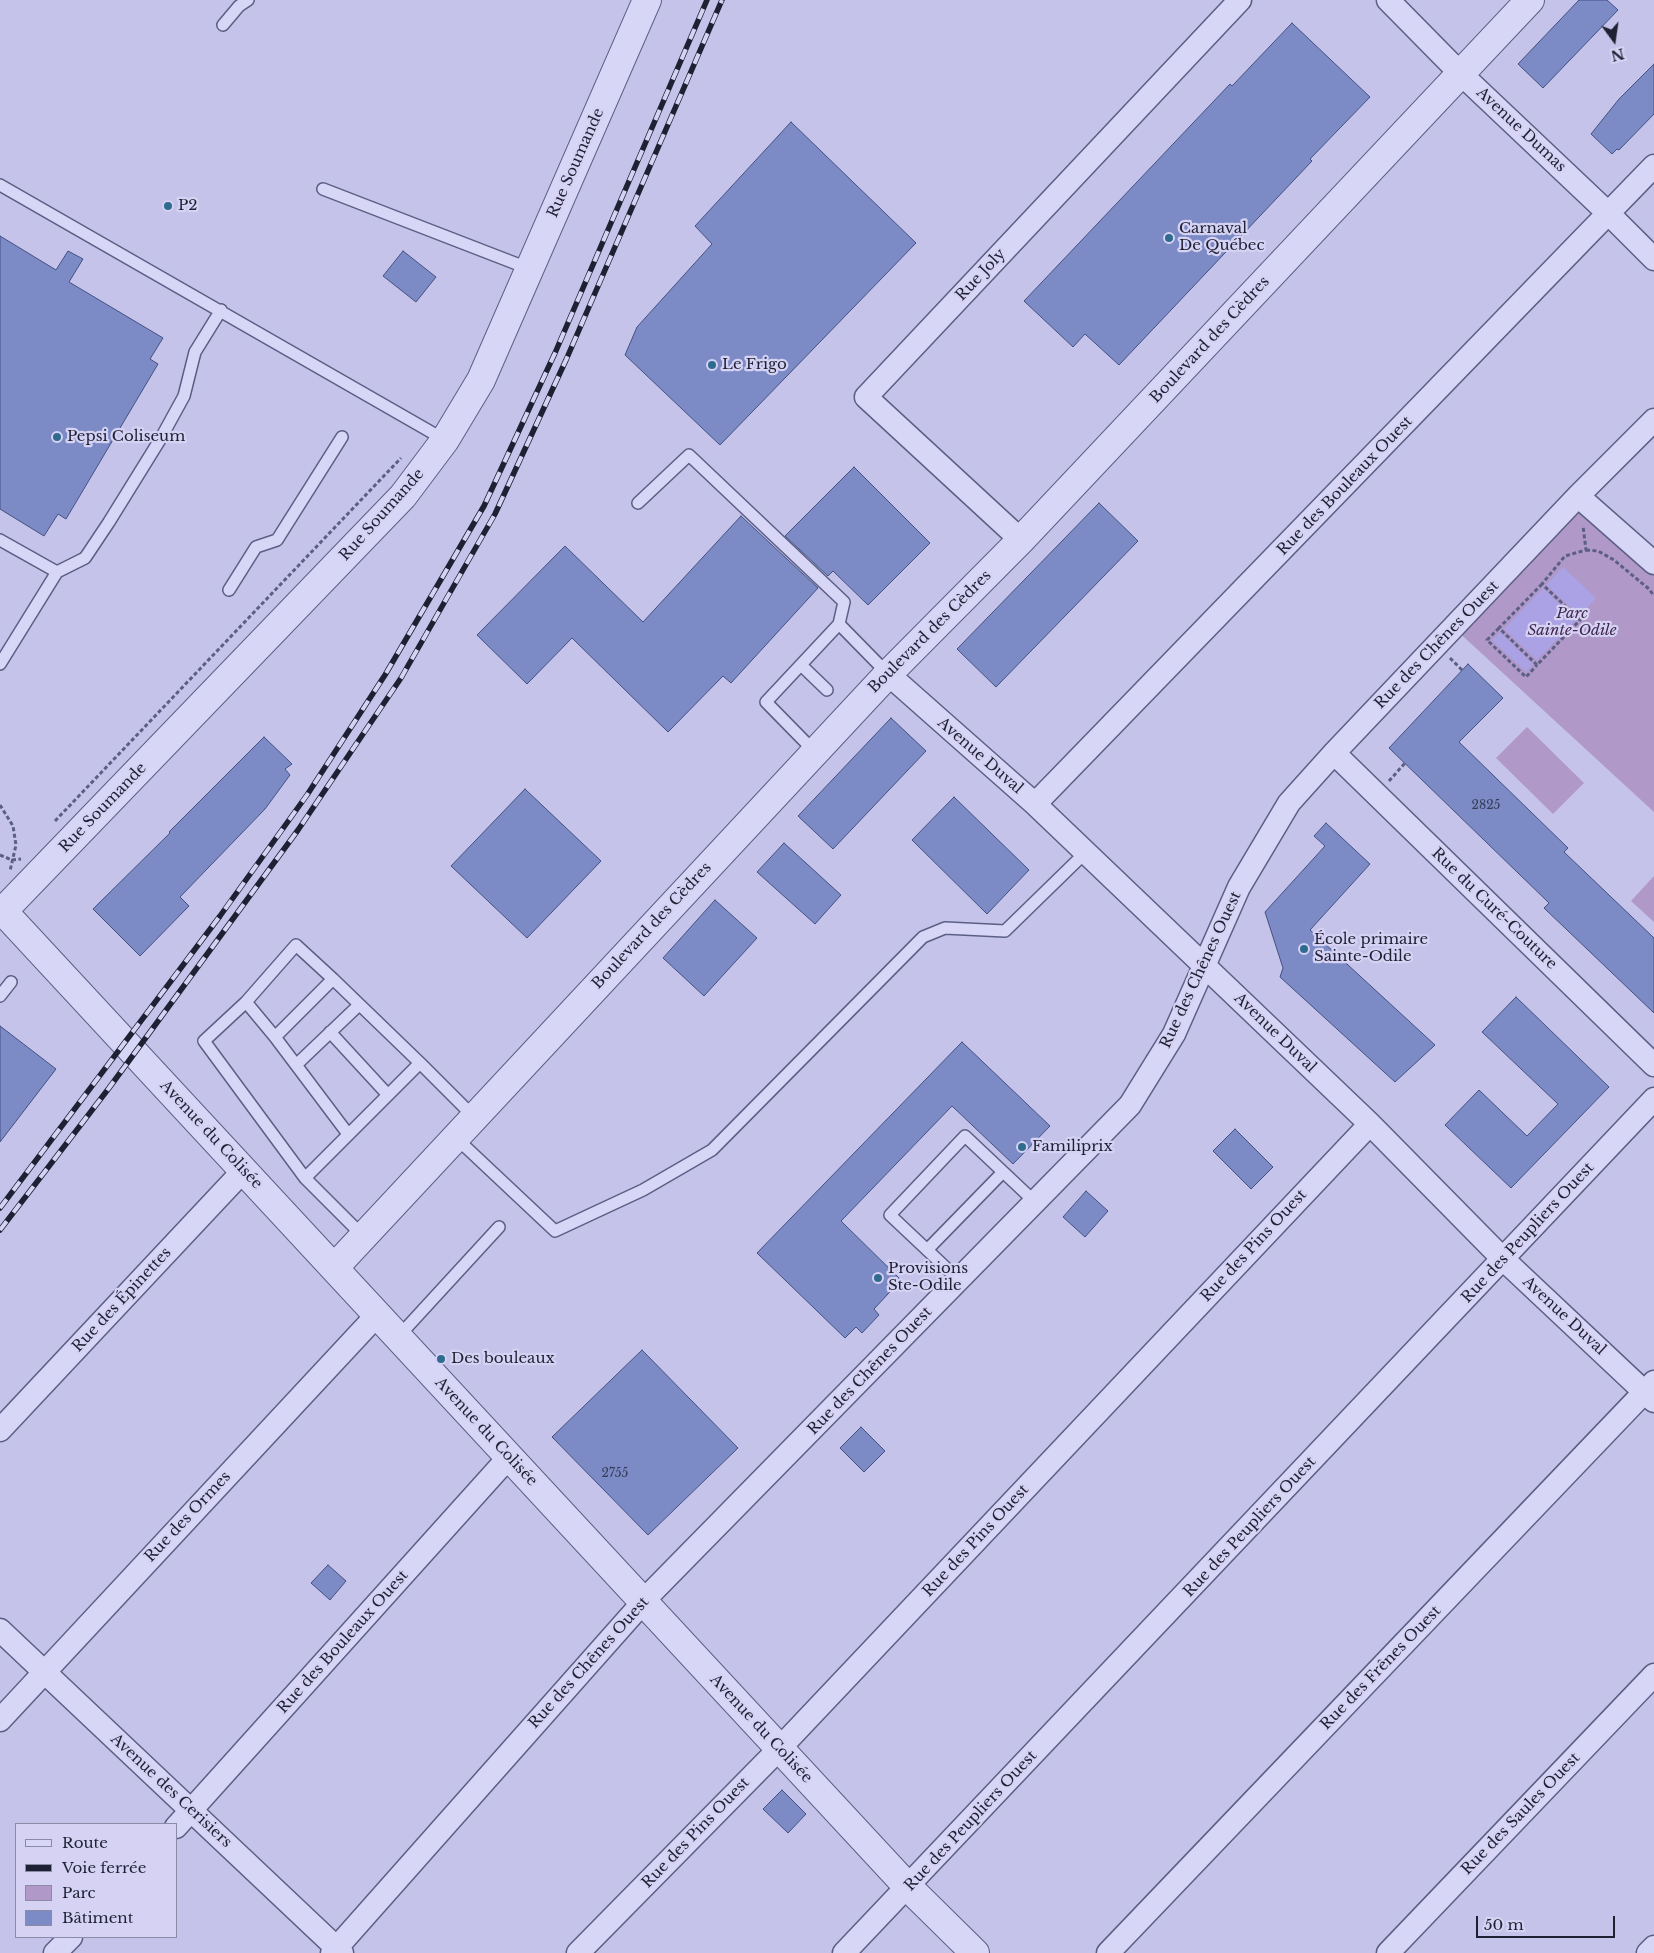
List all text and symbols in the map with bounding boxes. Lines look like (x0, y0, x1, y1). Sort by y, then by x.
north arrow (1589, 15, 1639, 65)
text: N (1609, 44, 1626, 65)
street label: Avenue Dumas (1472, 84, 1570, 176)
street label: Rue Soumande (544, 106, 608, 220)
place label: P2 (178, 197, 198, 215)
marker: P2 (162, 200, 174, 212)
place label: Carnaval De Québec (1179, 220, 1264, 255)
marker: Carnaval De Québec (1163, 232, 1175, 244)
street label: Rue Joly (952, 245, 1010, 305)
street label: Boulevard des Cèdres (1147, 273, 1273, 407)
place label: Le Frigo (722, 356, 787, 374)
marker: Le Frigo (706, 359, 718, 371)
street label: Rue des Bouleaux Ouest (1274, 413, 1416, 559)
place label: Pepsi Coliseum (67, 428, 185, 446)
marker: Pepsi Coliseum (51, 431, 63, 443)
street label: Rue Soumande (336, 465, 428, 565)
street label: Boulevard des Cèdres (865, 567, 995, 697)
street label: Rue des Chênes Ouest (1371, 577, 1503, 713)
park label: Parc Sainte-Odile (1527, 605, 1617, 640)
street label: Avenue Duval (934, 714, 1026, 798)
street label: Rue Soumande (56, 759, 150, 857)
house number: 2825 (1472, 799, 1500, 813)
street label: Rue du Curé-Couture (1428, 845, 1560, 973)
street label: Boulevard des Cèdres (589, 859, 715, 993)
street label: Rue des Chênes Ouest (1157, 889, 1245, 1051)
place label: École primaire Sainte-Odile (1314, 931, 1428, 966)
marker: École primaire Sainte-Odile (1298, 943, 1310, 955)
street label: Avenue Duval (1230, 989, 1320, 1077)
street label: Avenue du Colisée (156, 1077, 266, 1193)
place label: Familiprix (1032, 1138, 1113, 1156)
marker: Familiprix (1016, 1141, 1028, 1153)
street label: Rue des Peupliers Ouest (1458, 1159, 1598, 1307)
street label: Rue des Pins Ouest (1197, 1186, 1311, 1306)
street label: Rue des Épinettes (69, 1244, 175, 1356)
place label: Provisions Ste-Odile (888, 1260, 968, 1295)
marker: Provisions Ste-Odile (872, 1272, 884, 1284)
street label: Avenue Duval (1519, 1273, 1609, 1359)
street label: Rue des Chênes Ouest (804, 1303, 936, 1439)
place label: Des bouleaux (451, 1350, 555, 1368)
marker: Des bouleaux (435, 1353, 447, 1365)
street label: Avenue du Colisée (431, 1374, 541, 1490)
street label: Rue des Peupliers Ouest (1180, 1453, 1320, 1601)
house number: 2755 (602, 1467, 628, 1481)
street label: Rue des Ormes (141, 1468, 235, 1566)
street label: Rue des Pins Ouest (919, 1481, 1033, 1601)
street label: Rue des Bouleaux Ouest (274, 1567, 412, 1717)
street label: Rue des Chênes Ouest (525, 1593, 653, 1733)
street label: Rue des Frênes Ouest (1317, 1602, 1445, 1734)
street label: Avenue du Colisée (706, 1671, 816, 1787)
street label: Avenue des Cerisiers (107, 1730, 235, 1852)
street label: Rue des Peupliers Ouest (901, 1747, 1041, 1895)
street label: Rue des Saules Ouest (1458, 1749, 1584, 1879)
street label: Rue des Pins Ouest (639, 1774, 753, 1892)
legend (15, 1823, 178, 1938)
text: Route (62, 1833, 108, 1852)
text: Voie ferrée (62, 1858, 146, 1877)
text: Parc (62, 1883, 95, 1902)
scale bar (1479, 1906, 1618, 1938)
text: Bâtiment (62, 1908, 133, 1927)
text: 50 m (1484, 1915, 1524, 1934)

